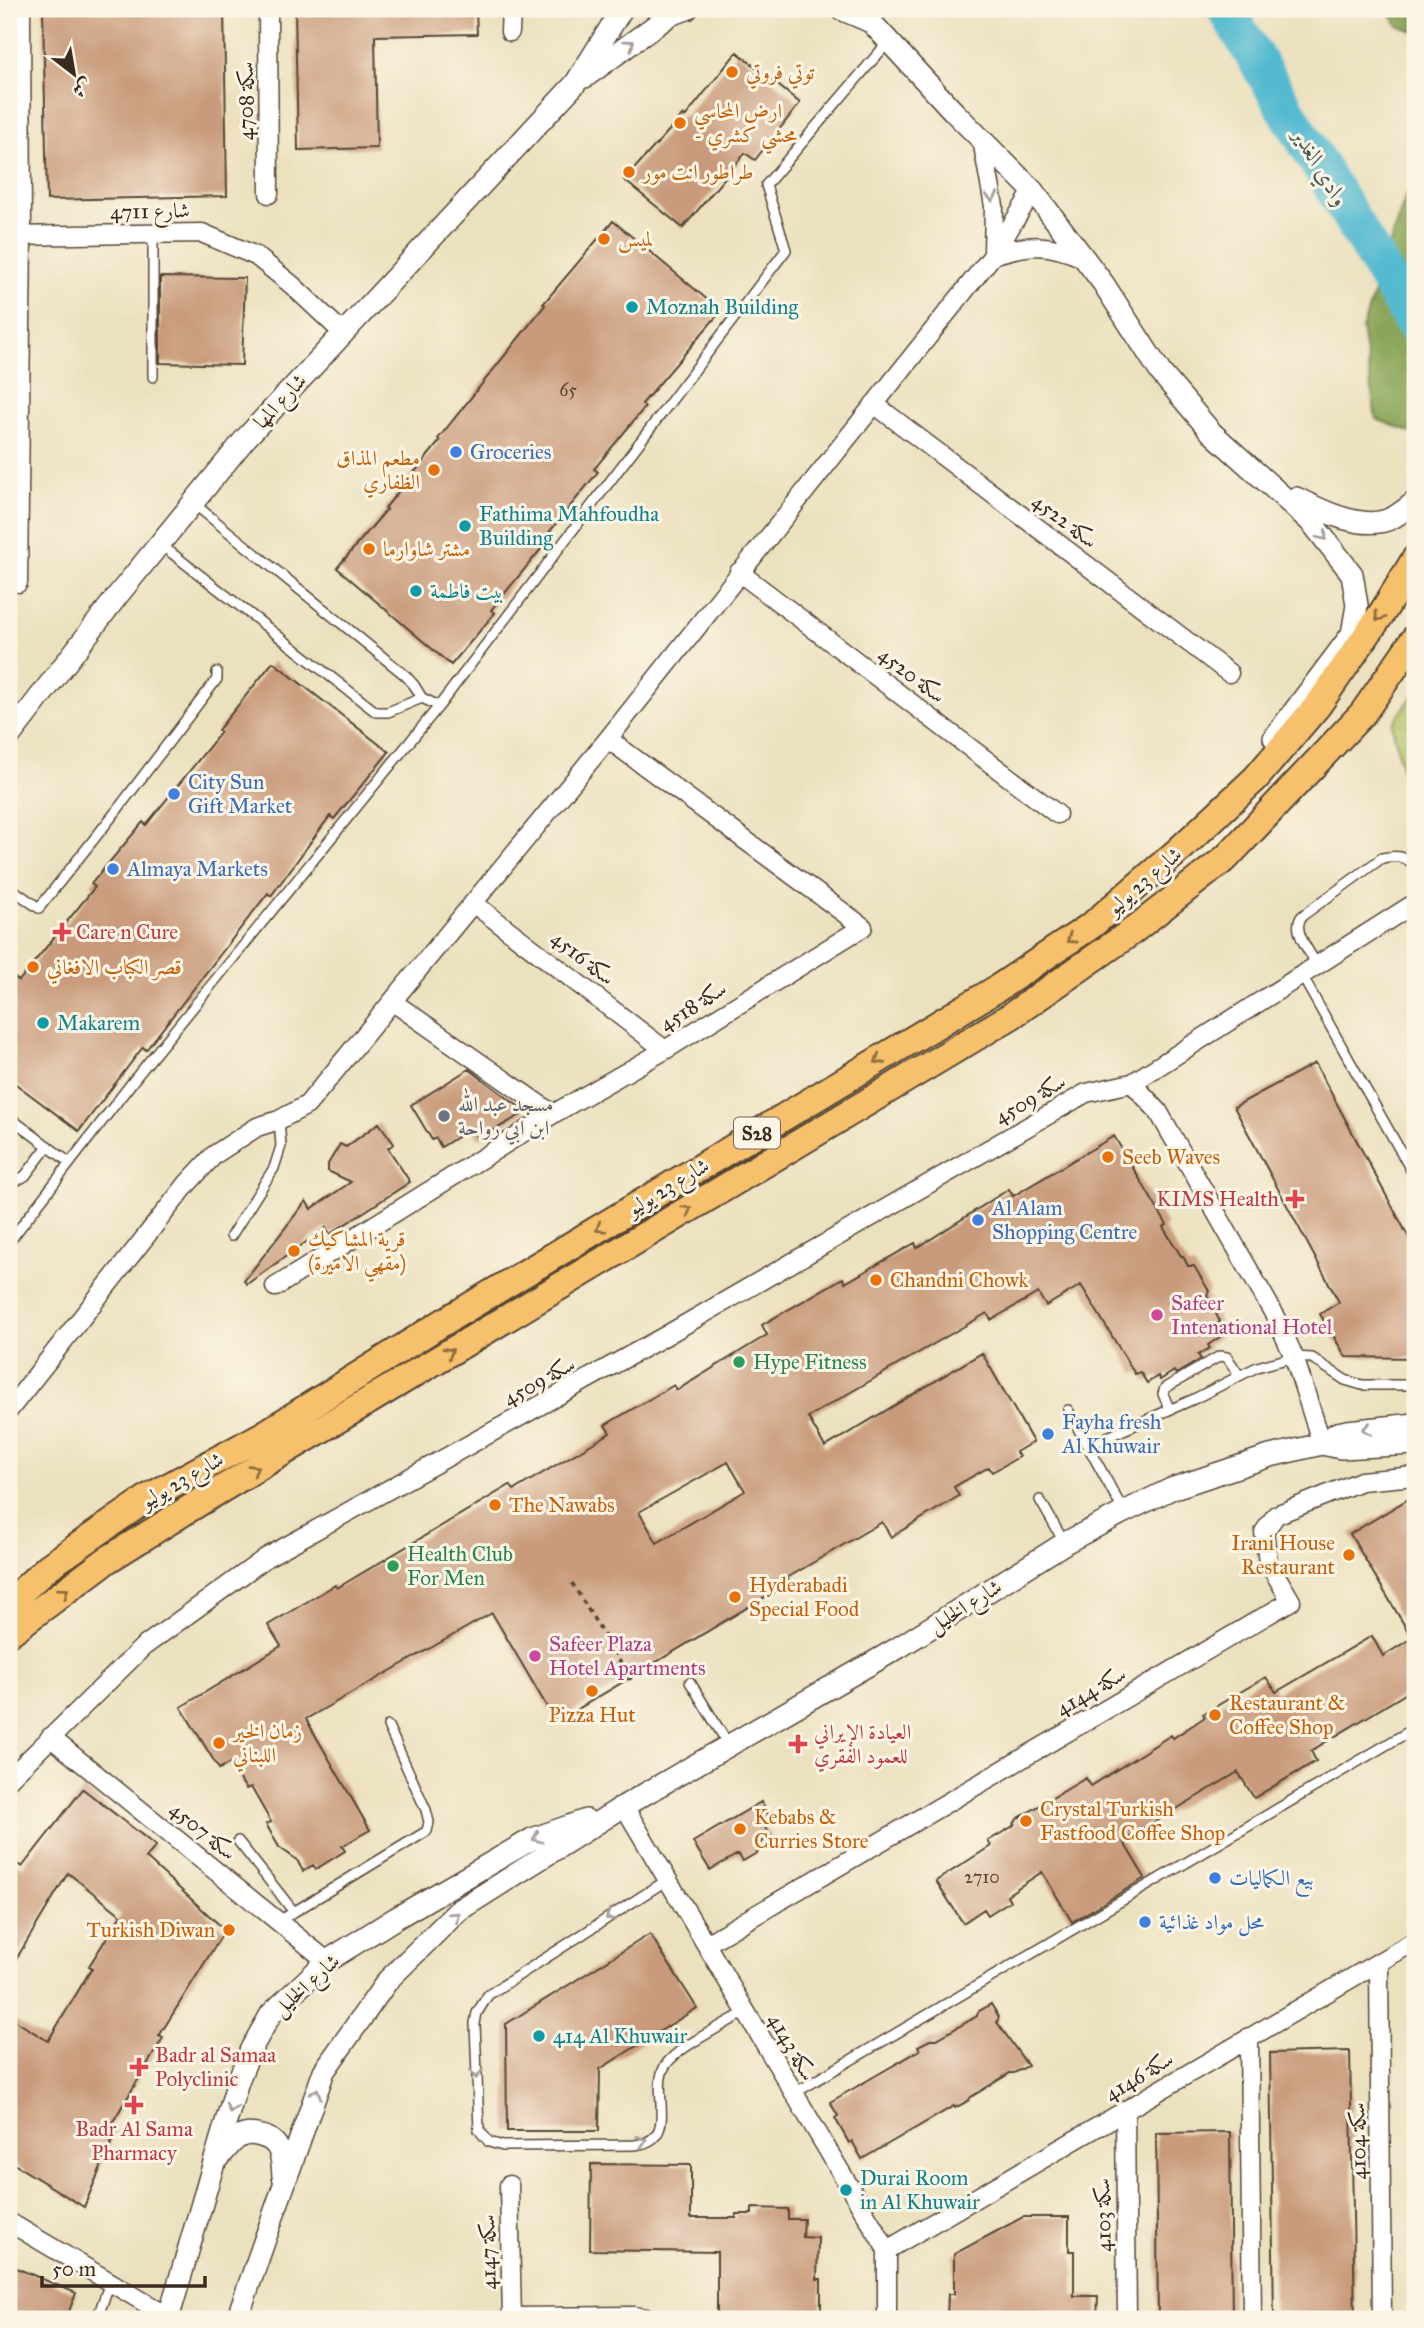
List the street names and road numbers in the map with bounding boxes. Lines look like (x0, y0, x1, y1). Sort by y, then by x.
street label: سكة 4708 (233, 62, 259, 140)
street label: 4711 شارع (110, 197, 190, 230)
street label: شارع المها (248, 368, 316, 437)
street label: سكة 4522 (1027, 488, 1103, 554)
street label: سكة 4520 (873, 641, 951, 709)
street label: شارع 23 يوليو (1099, 841, 1190, 926)
street label: سكة 4516 (546, 925, 620, 991)
street label: سكة 4518 (655, 975, 731, 1037)
street label: سكة 4509 (990, 1068, 1070, 1130)
road number: S28 (734, 1118, 780, 1148)
street label: شارع 23 يوليو (620, 1152, 717, 1227)
street label: سكة 4509 (498, 1351, 580, 1411)
street label: شارع 23 يوليو (134, 1446, 231, 1519)
street label: شارع الخليل (924, 1573, 1009, 1643)
street label: سكة 4144 (1051, 1661, 1131, 1721)
street label: سكة 4507 (164, 1796, 242, 1866)
street label: شارع الخليل (267, 1948, 348, 2026)
street label: سكة 4143 (762, 2009, 822, 2085)
street label: سكة 4146 (1100, 2045, 1178, 2107)
street label: سكة 4104 (1344, 2102, 1372, 2180)
street label: سكة 4103 (1089, 2178, 1117, 2252)
street label: سكة 4147 (474, 2214, 502, 2290)

